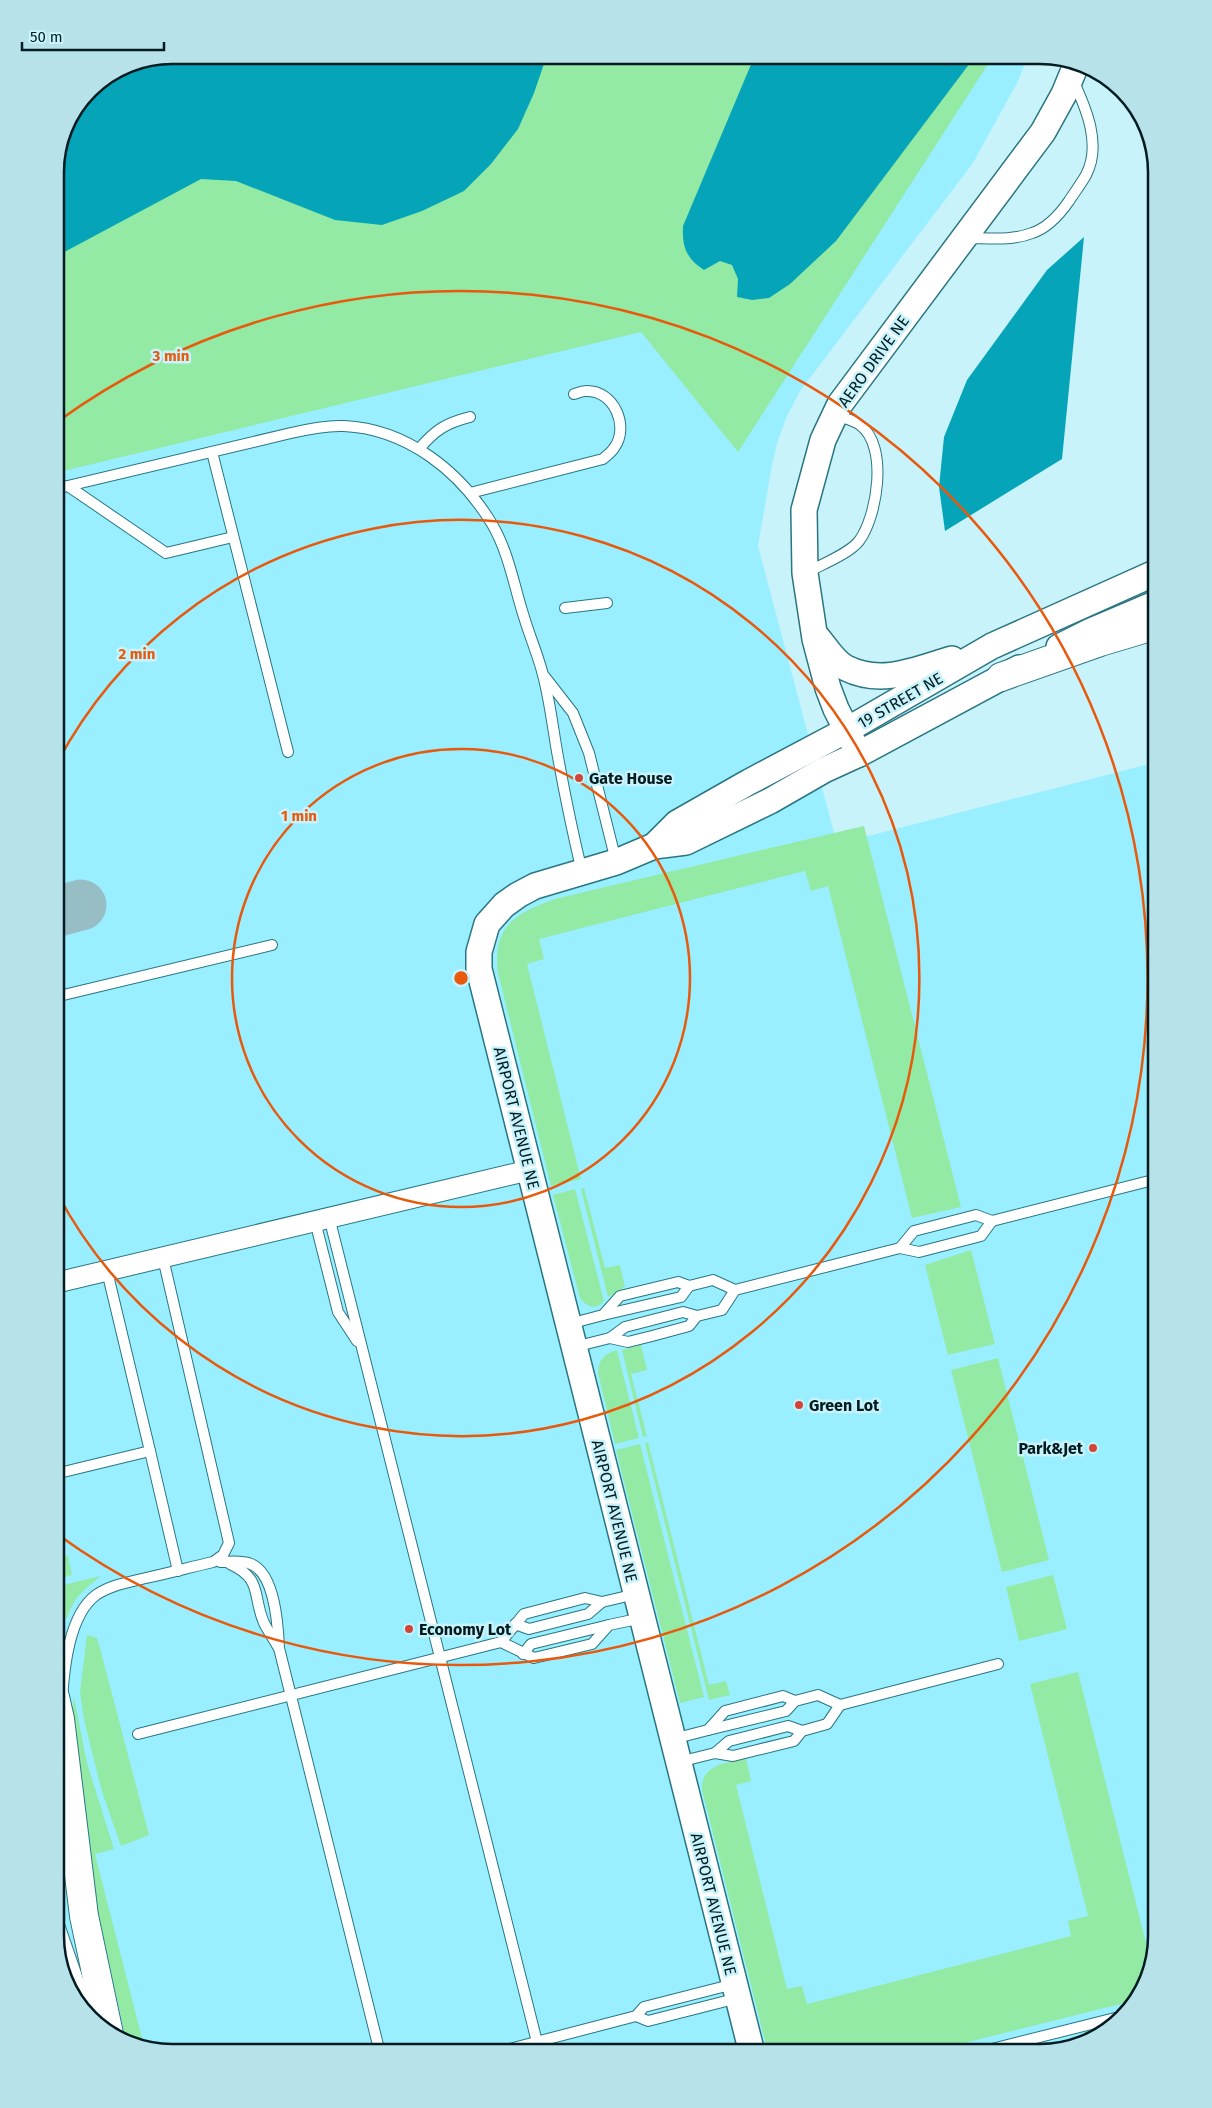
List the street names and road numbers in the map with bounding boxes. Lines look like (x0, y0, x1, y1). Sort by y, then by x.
street label: AERO DRIVE NE (834, 312, 913, 411)
street label: 19 STREET NE (854, 668, 946, 732)
street label: AIRPORT AVENUE NE (490, 1045, 543, 1191)
street label: AIRPORT AVENUE NE (588, 1438, 641, 1584)
street label: AIRPORT AVENUE NE (687, 1831, 740, 1977)

